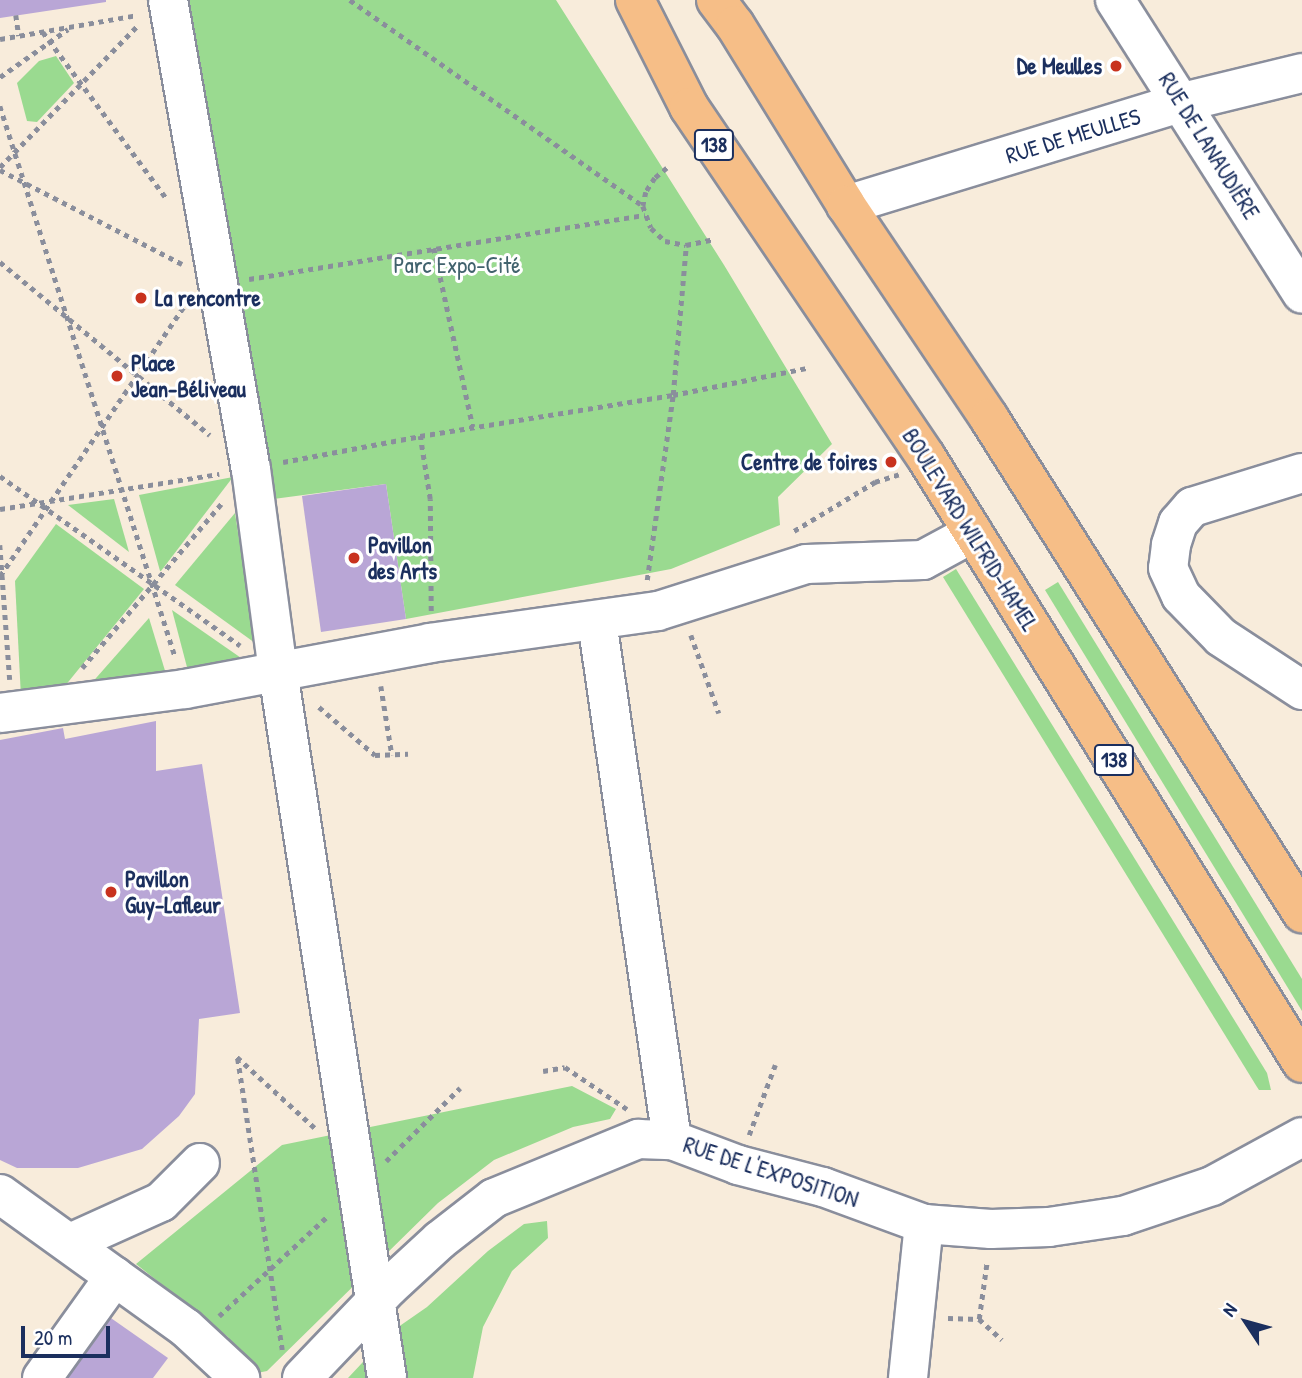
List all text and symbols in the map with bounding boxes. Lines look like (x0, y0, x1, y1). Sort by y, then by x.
place label: De Meulles (1017, 52, 1102, 80)
marker: De Meulles (1108, 58, 1124, 74)
street label: RUE DE LANAUDIÈRE (1153, 67, 1265, 225)
street label: RUE DE MEULLES (1002, 102, 1144, 170)
road number: 138 (693, 128, 735, 162)
park label: Parc Expo-Cité (394, 251, 520, 279)
place label: La rencontre (155, 284, 261, 312)
marker: La rencontre (133, 290, 149, 306)
place label: Place Jean-Béliveau (131, 349, 246, 403)
marker: Place Jean-Béliveau (109, 368, 125, 384)
street label: BOULEVARD WILFRID-HAMEL (896, 424, 1044, 636)
place label: Centre de foires (741, 448, 877, 476)
marker: Centre de foires (883, 454, 899, 470)
place label: Pavillon des Arts (368, 531, 437, 585)
marker: Pavillon des Arts (346, 550, 362, 566)
road number: 138 (1093, 742, 1135, 778)
place label: Pavillon Guy-Lafleur (125, 865, 221, 919)
marker: Pavillon Guy-Lafleur (103, 884, 119, 900)
street label: RUE DE L'EXPOSITION (680, 1131, 862, 1213)
north arrow (1211, 1287, 1281, 1357)
text: N (1216, 1298, 1242, 1321)
scale bar (24, 1312, 114, 1356)
text: 20 m (34, 1323, 72, 1352)

